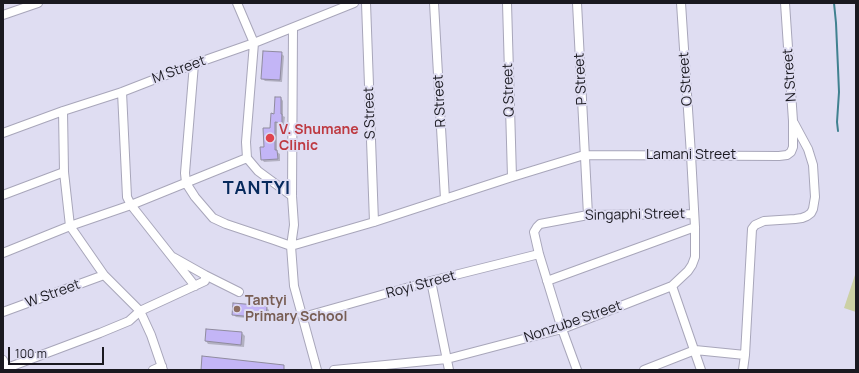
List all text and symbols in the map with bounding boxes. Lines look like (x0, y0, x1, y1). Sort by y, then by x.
street label: N Street (780, 48, 800, 102)
street label: O Street (676, 51, 696, 107)
street label: P Street (571, 52, 591, 106)
street label: M Street (150, 53, 208, 87)
street label: Q Street (500, 63, 518, 117)
street label: R Street (430, 74, 450, 128)
street label: S Street (361, 86, 379, 140)
place label: V. Shumane Clinic (279, 122, 359, 154)
marker: V. Shumane Clinic (264, 132, 276, 144)
street label: Lamani Street (646, 147, 736, 163)
district label: TANTYI (223, 178, 291, 200)
street label: Singaphi Street (585, 206, 685, 224)
street label: Royi Street (384, 268, 458, 302)
street label: W Street (23, 276, 83, 312)
place label: Tantyi Primary School (245, 293, 347, 326)
street label: Nonzube Street (522, 297, 624, 347)
marker: Tantyi Primary School (232, 304, 242, 314)
scale bar (10, 339, 106, 365)
text: 100 m (15, 345, 47, 362)

